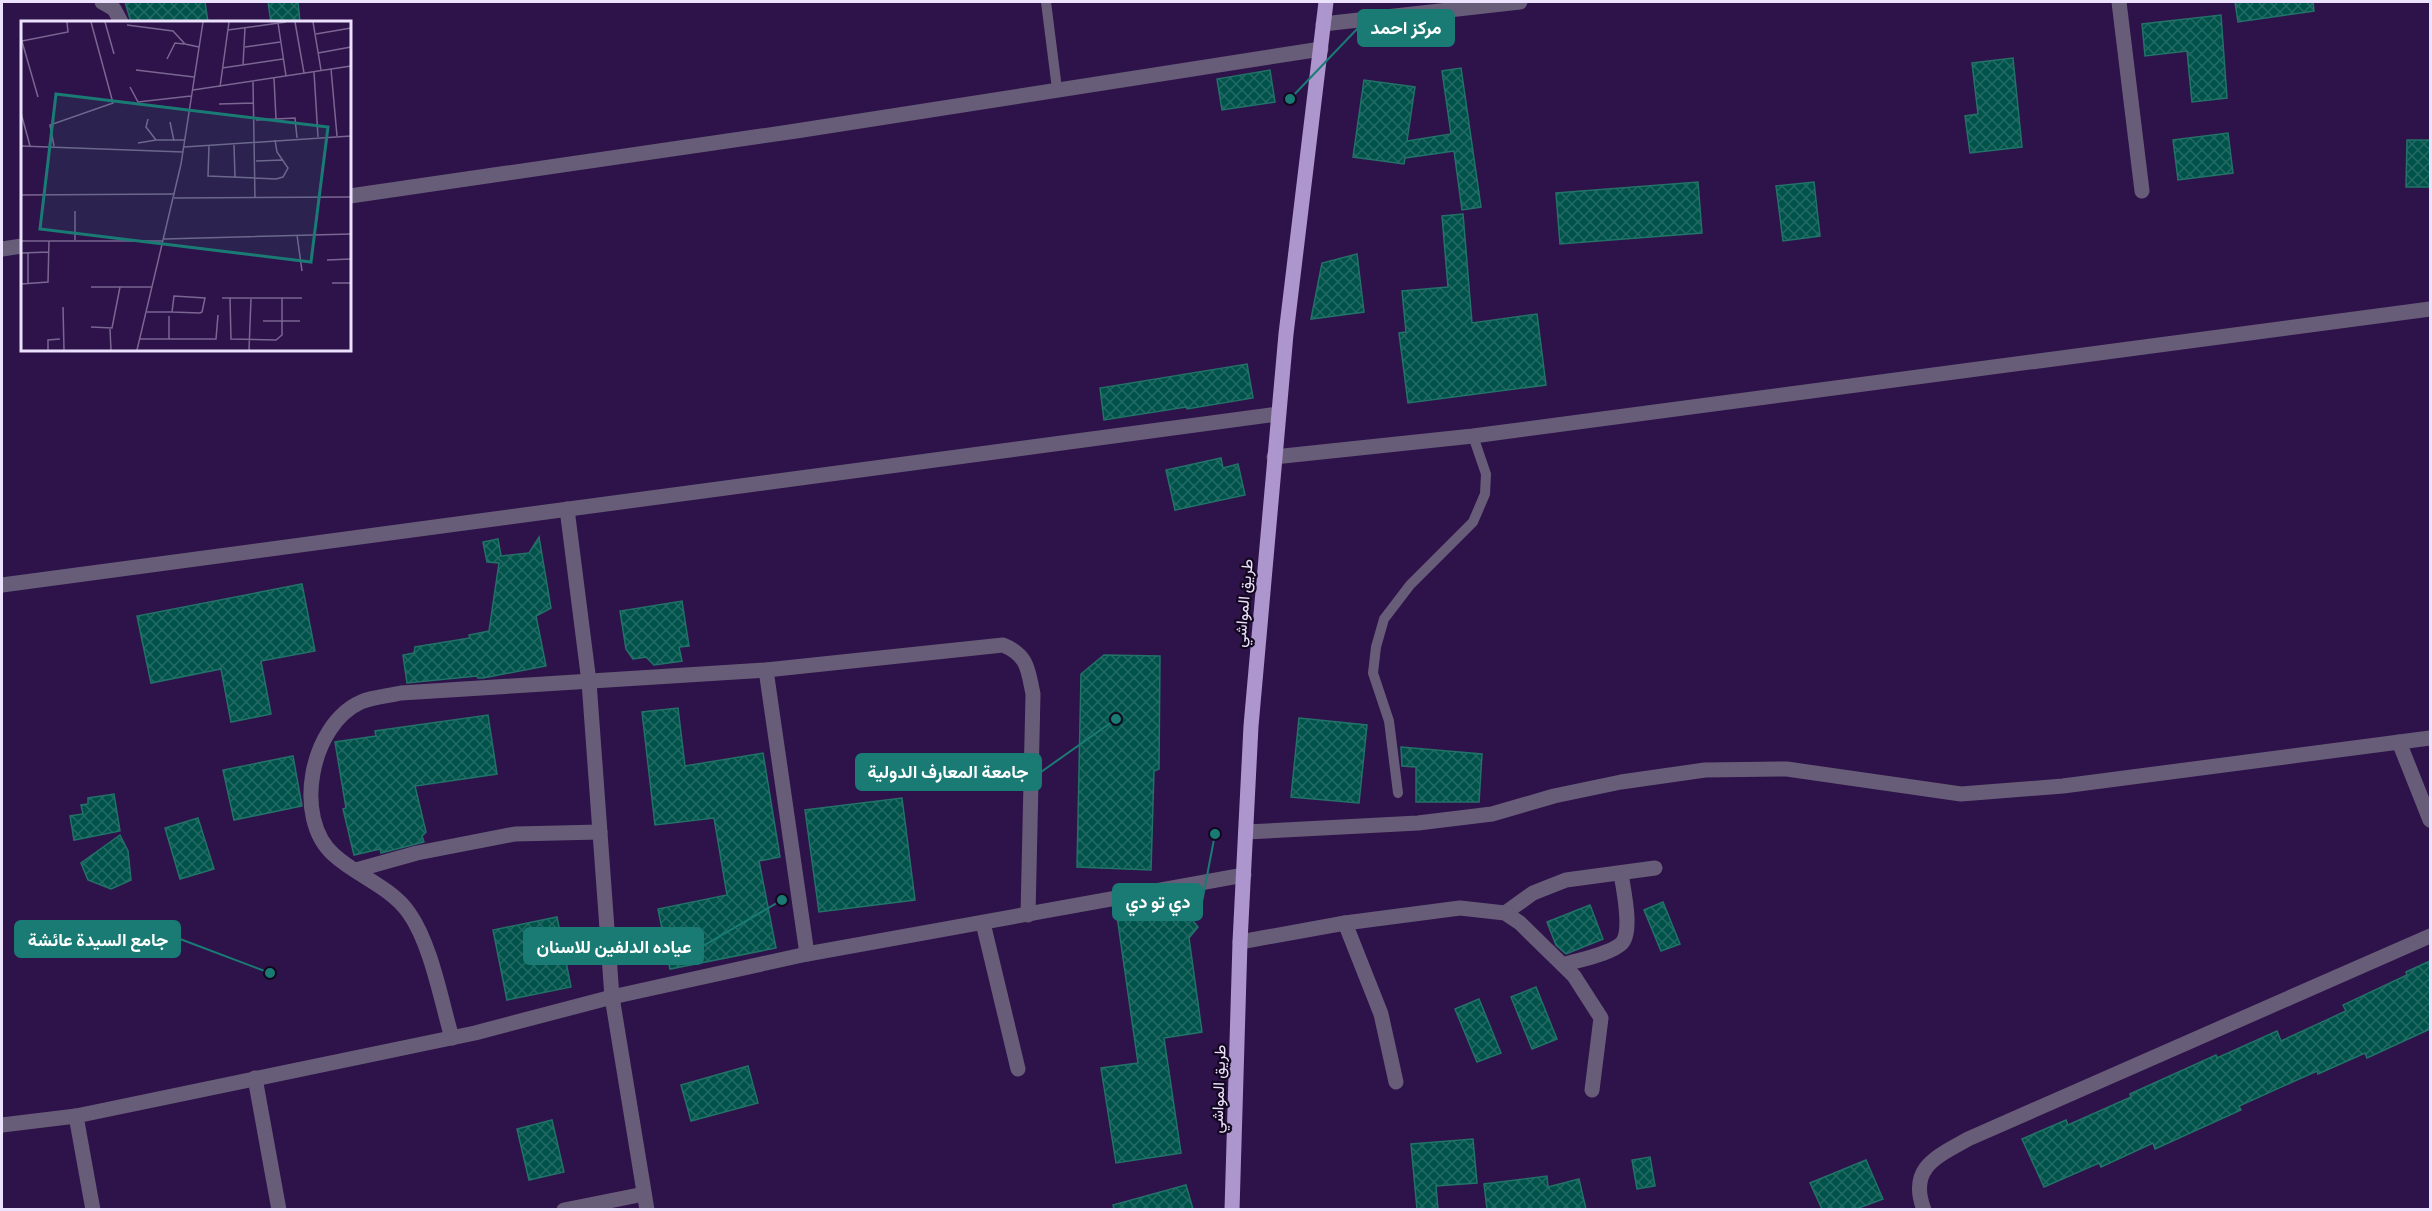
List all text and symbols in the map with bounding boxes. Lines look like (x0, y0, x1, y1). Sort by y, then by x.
callout: مركز احمد (1358, 10, 1454, 46)
text: مركز احمد (1370, 16, 1442, 39)
inset map (21, 21, 351, 351)
street label: طريق المواشي (1229, 558, 1261, 648)
callout: جامعة المعارف الدولية (856, 754, 1041, 790)
text: جامعة المعارف الدولية (868, 760, 1028, 783)
callout: دي تو دي (1113, 884, 1202, 920)
text: دي تو دي (1125, 890, 1191, 917)
callout: جامع السيدة عائشة (15, 921, 180, 957)
text: جامع السيدة عائشة (28, 928, 168, 952)
callout: عياده الدلفين للاسنان (524, 928, 703, 964)
text: عياده الدلفين للاسنان (536, 935, 692, 958)
street label: طريق المواشي (1206, 1044, 1234, 1134)

